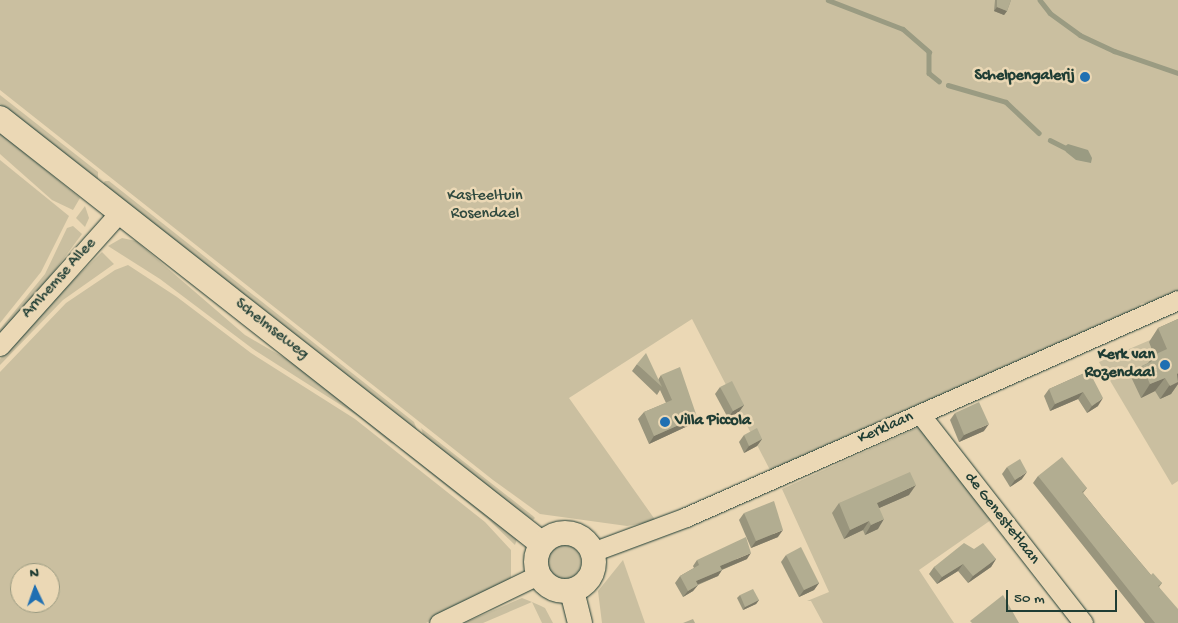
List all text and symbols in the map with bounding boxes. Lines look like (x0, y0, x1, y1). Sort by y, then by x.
place label: Schelpengalerij (974, 67, 1075, 87)
marker: Schelpengalerij (1079, 71, 1091, 83)
park label: Kasteeltuin Rosendael (447, 187, 523, 225)
street label: Arnhemse Allee (19, 235, 101, 323)
street label: Schelmseweg (230, 295, 312, 365)
place label: Kerk van Rozendaal (1085, 346, 1155, 384)
marker: Kerk van Rozendaal (1159, 359, 1171, 371)
street label: Kerklaan (855, 408, 917, 450)
place label: Villa Piccola (675, 412, 751, 432)
marker: Villa Piccola (659, 416, 671, 428)
street label: de Genestetlaan (959, 469, 1043, 569)
north arrow (10, 563, 60, 613)
text: N (29, 565, 39, 582)
scale bar (1008, 580, 1119, 612)
text: 50 m (1014, 590, 1045, 608)

